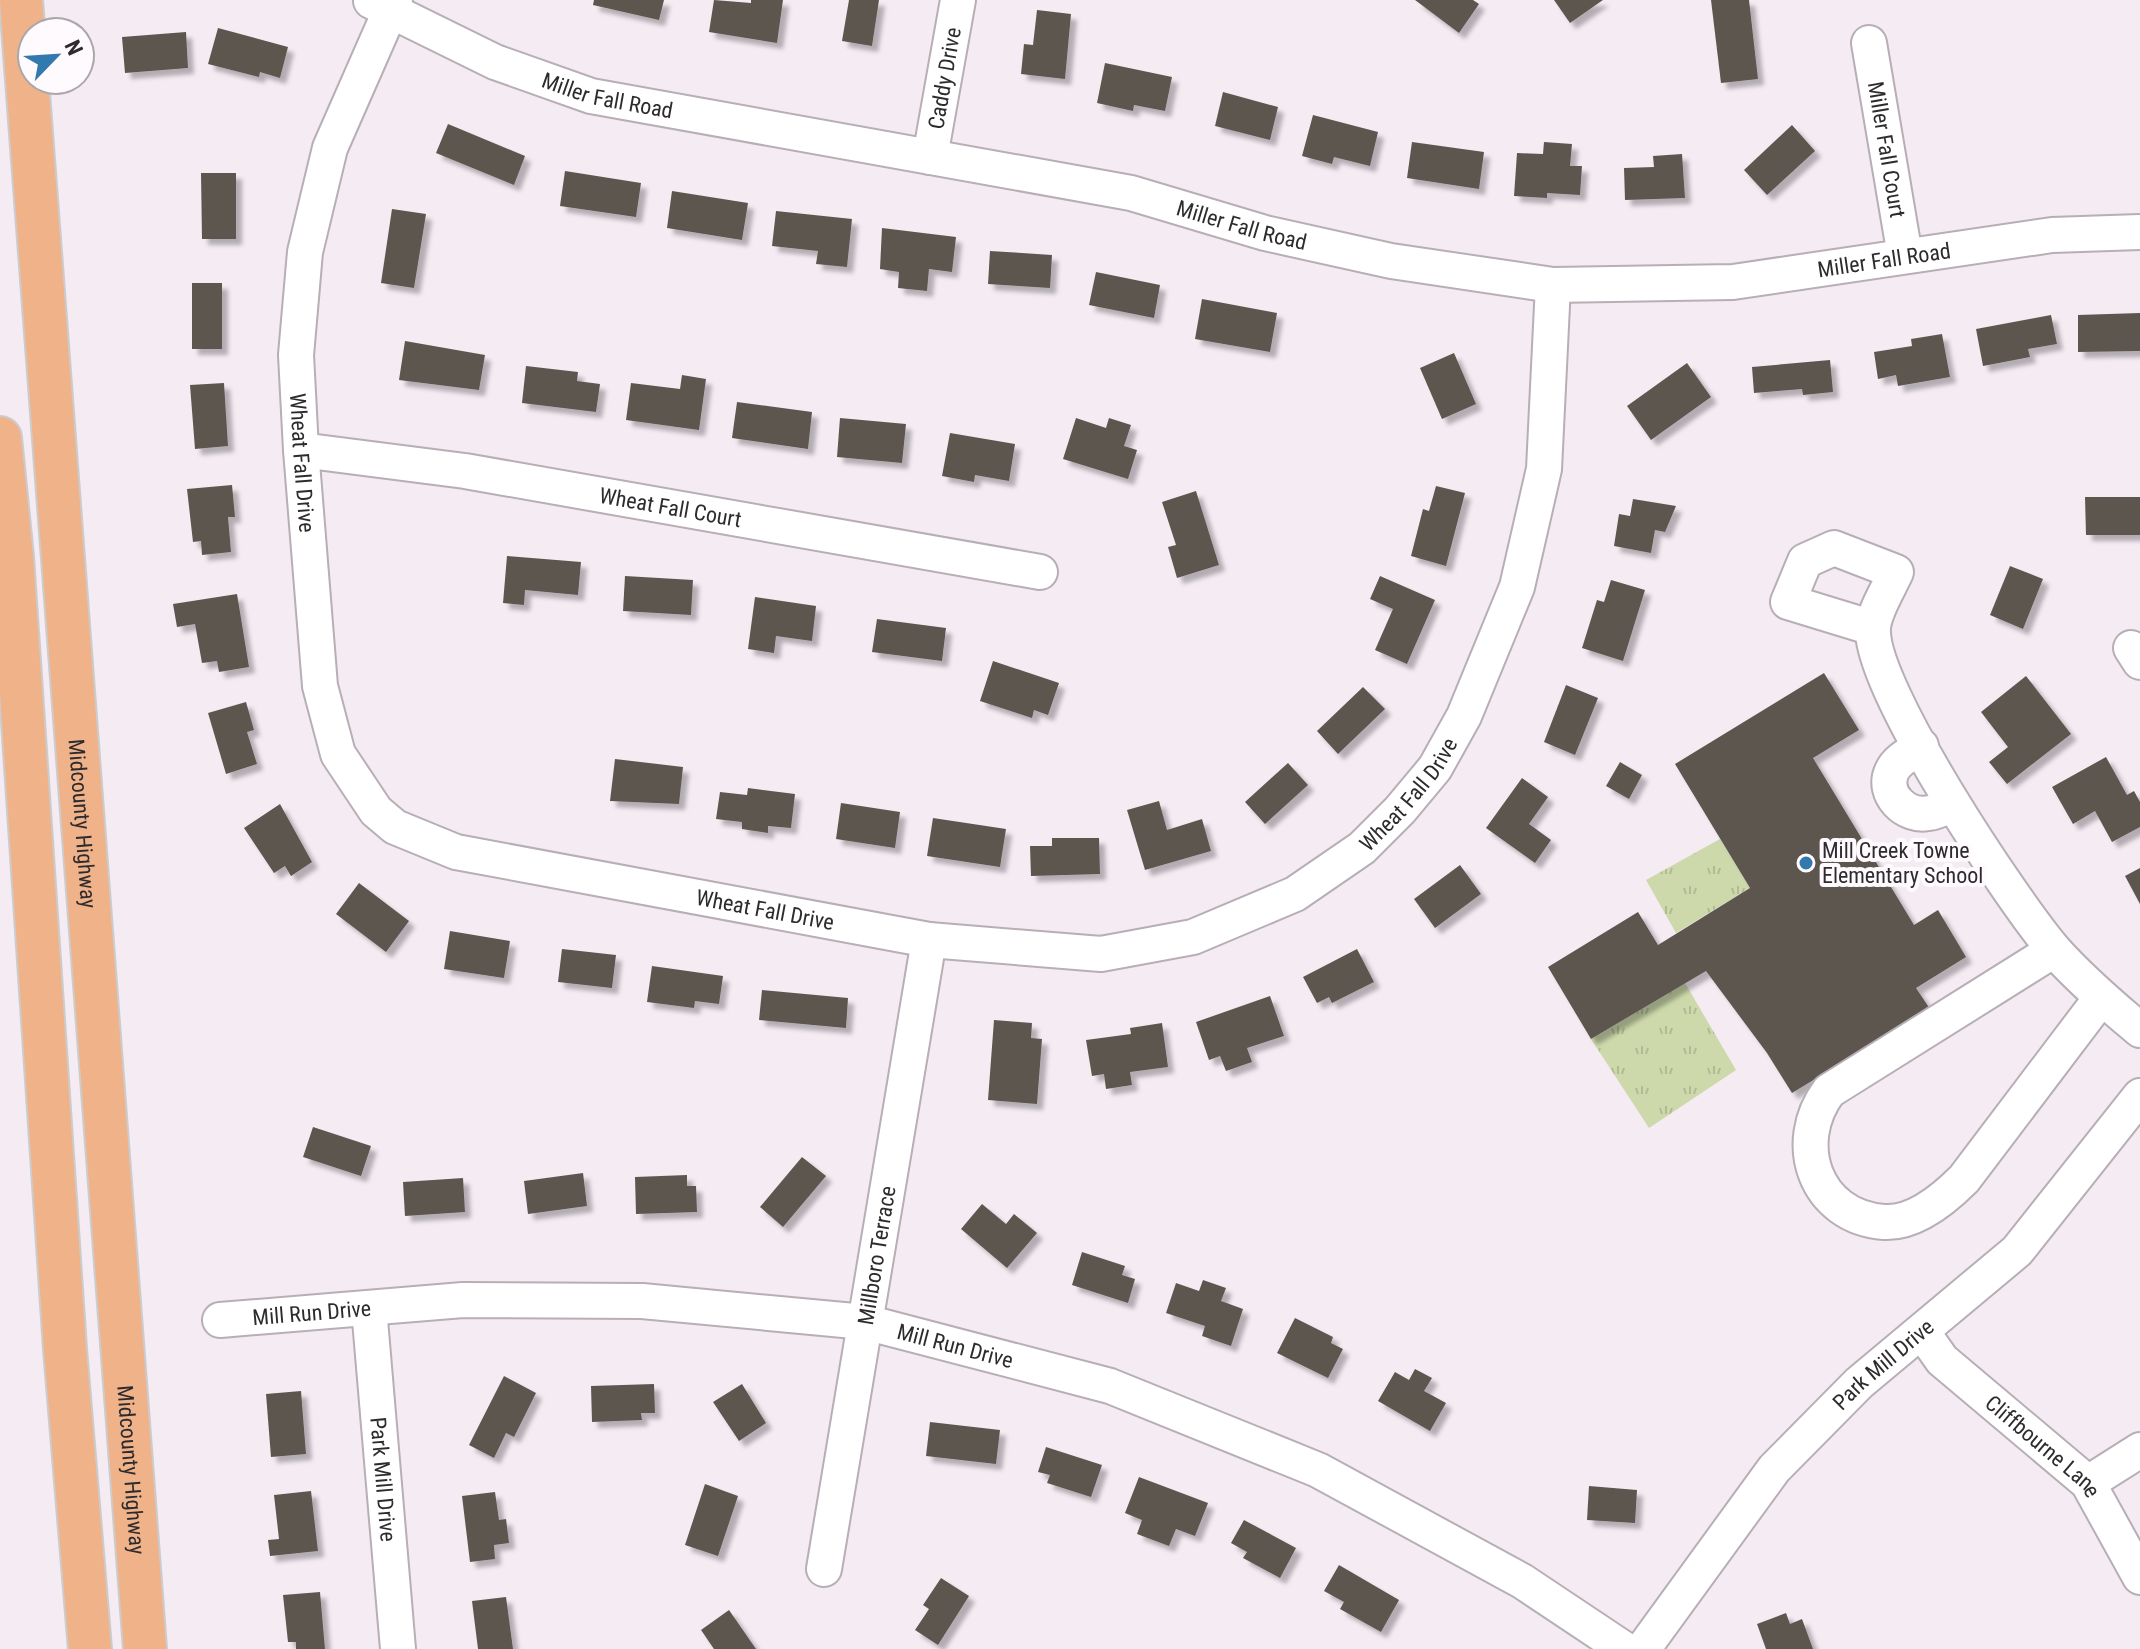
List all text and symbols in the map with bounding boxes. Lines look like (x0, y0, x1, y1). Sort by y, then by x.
north arrow (16, 16, 96, 96)
street label: Caddy Drive (923, 25, 965, 131)
text: N (59, 36, 88, 59)
street label: Miller Fall Road (539, 67, 675, 123)
street label: Miller Fall Court (1863, 79, 1911, 220)
street label: Miller Fall Road (1174, 195, 1309, 254)
street label: Miller Fall Road (1816, 238, 1952, 282)
street label: Wheat Fall Drive (286, 392, 320, 533)
street label: Wheat Fall Court (598, 482, 743, 532)
street label: Wheat Fall Drive (1354, 733, 1462, 856)
street label: Midcounty Highway (64, 738, 102, 909)
place label: Mill Creek Towne Elementary School (1822, 838, 1983, 888)
marker: Mill Creek Towne Elementary School (1797, 854, 1815, 872)
street label: Wheat Fall Drive (694, 884, 836, 935)
street label: Millboro Terrace (852, 1184, 900, 1327)
street label: Mill Run Drive (251, 1295, 372, 1330)
street label: Park Mill Drive (1828, 1314, 1938, 1415)
street label: Mill Run Drive (895, 1318, 1016, 1373)
street label: Midcounty Highway (113, 1384, 150, 1556)
street label: Cliffbourne Lane (1981, 1390, 2106, 1501)
street label: Park Mill Drive (366, 1416, 401, 1543)

